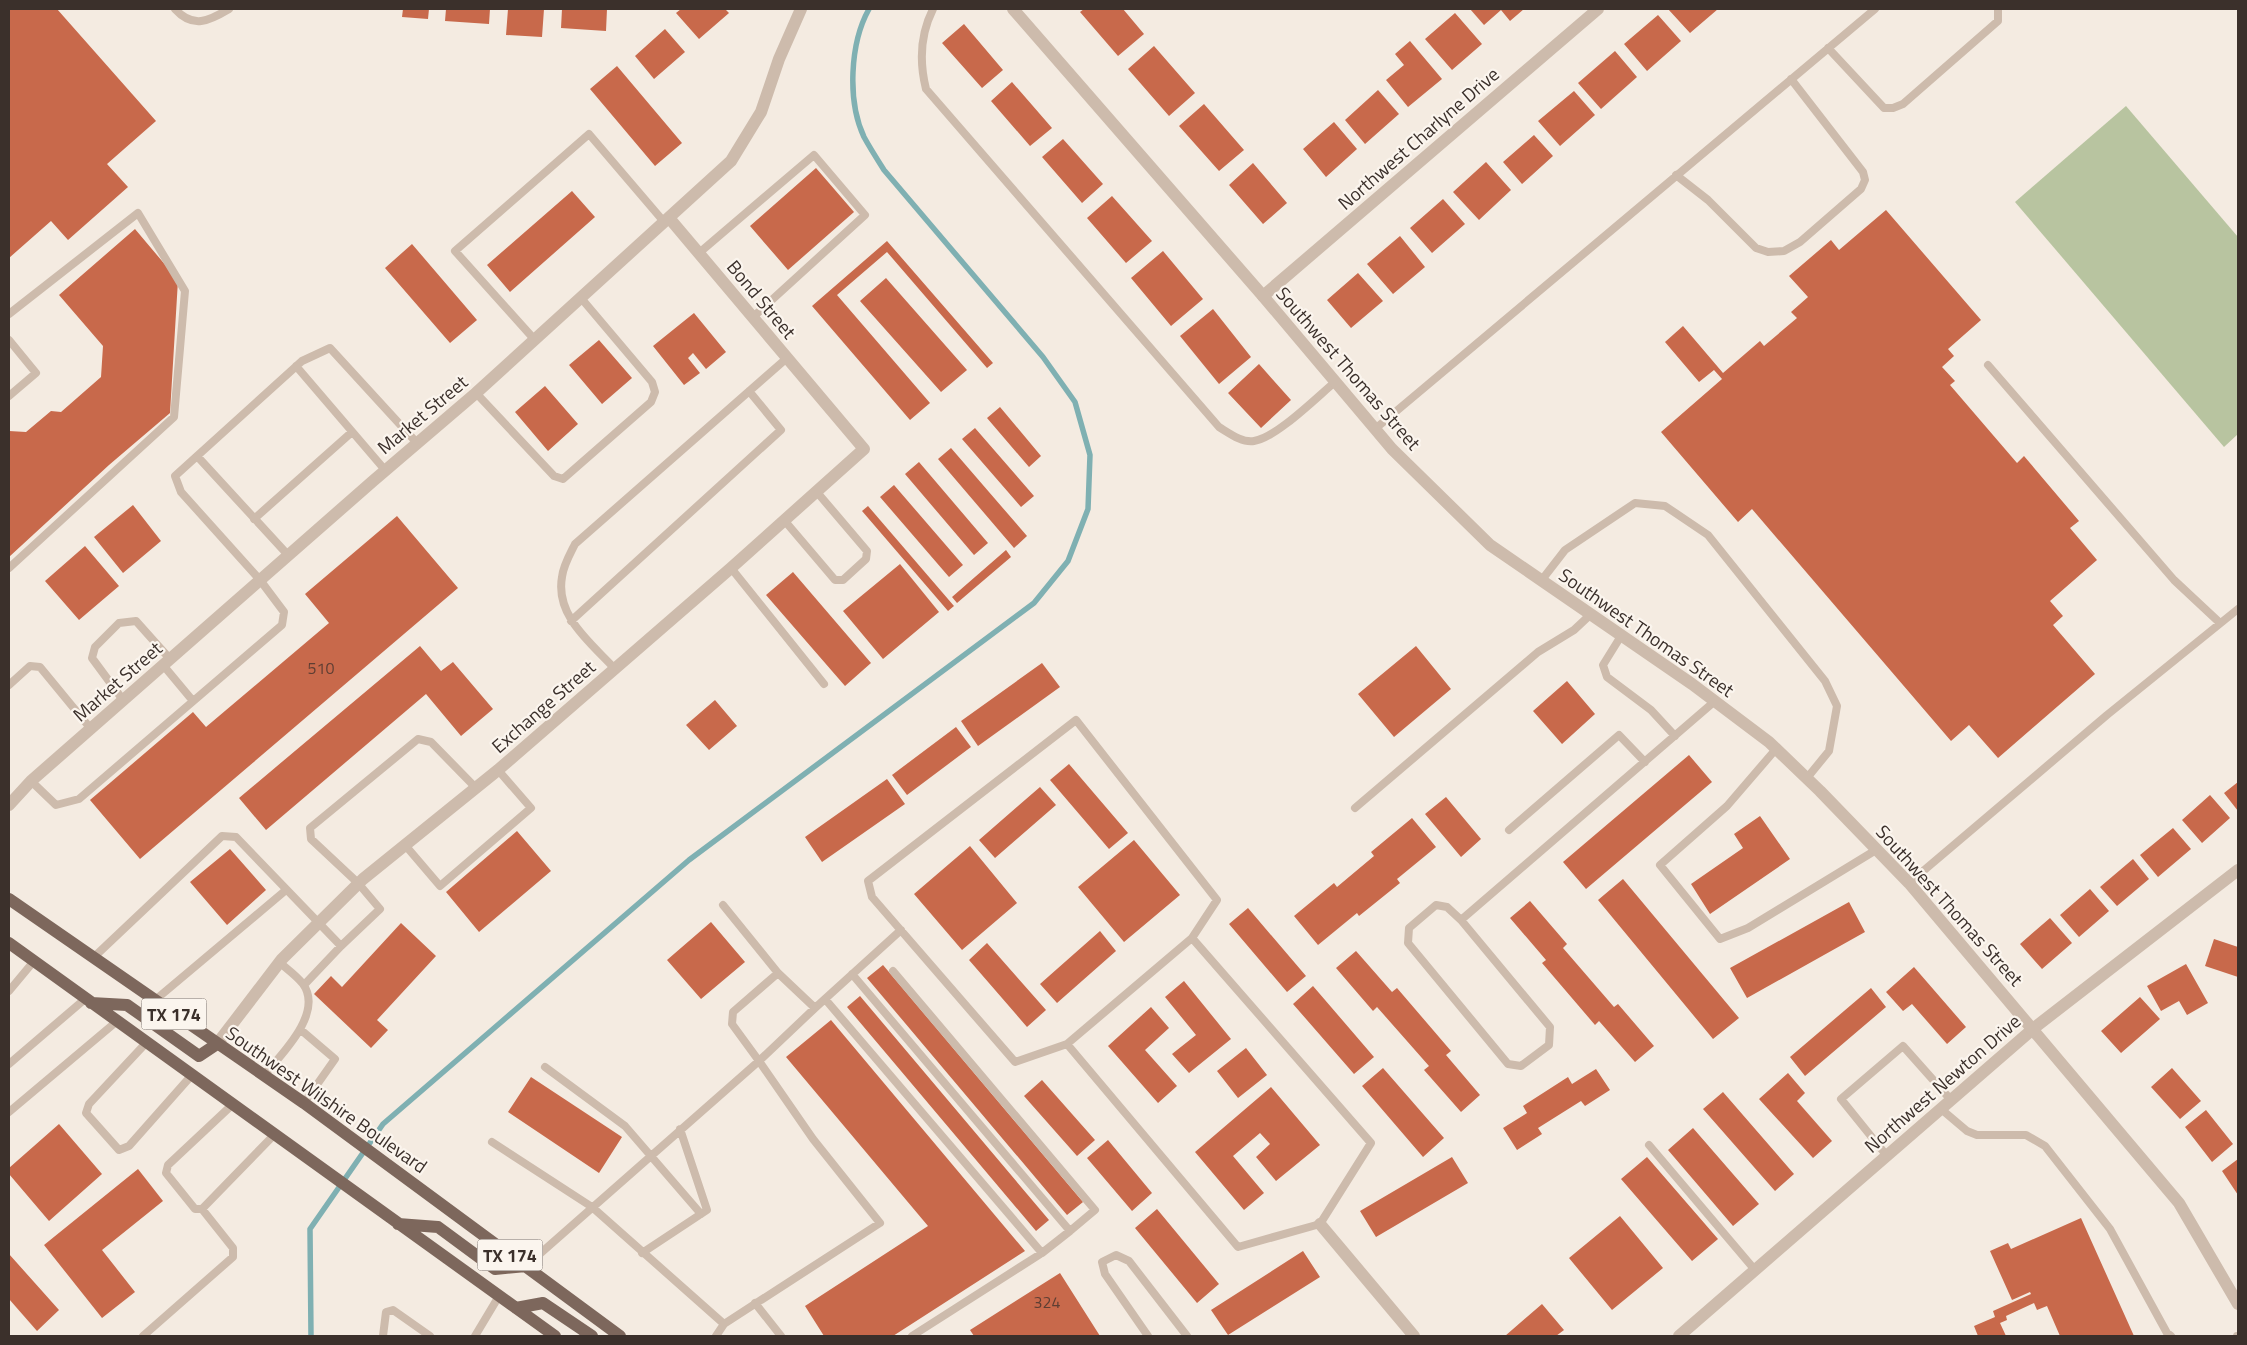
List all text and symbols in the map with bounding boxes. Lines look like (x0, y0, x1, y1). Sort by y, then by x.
street label: Northwest Charlyne Drive (1331, 60, 1505, 216)
street label: Bond Street (720, 253, 804, 345)
street label: Southwest Thomas Street (1270, 280, 1429, 456)
street label: Market Street (370, 367, 474, 461)
street label: Southwest Thomas Street (1553, 560, 1741, 704)
street label: Market Street (66, 634, 168, 728)
street label: Exchange Street (485, 652, 602, 759)
house number: 510 (308, 656, 334, 680)
street label: Southwest Thomas Street (1869, 818, 2031, 992)
road number: TX 174 (142, 999, 206, 1030)
street label: Northwest Newton Drive (1857, 1007, 2027, 1159)
street label: Southwest Wilshire Boulevard (220, 1018, 434, 1180)
road number: TX 174 (478, 1240, 542, 1270)
house number: 324 (1034, 1290, 1060, 1314)

